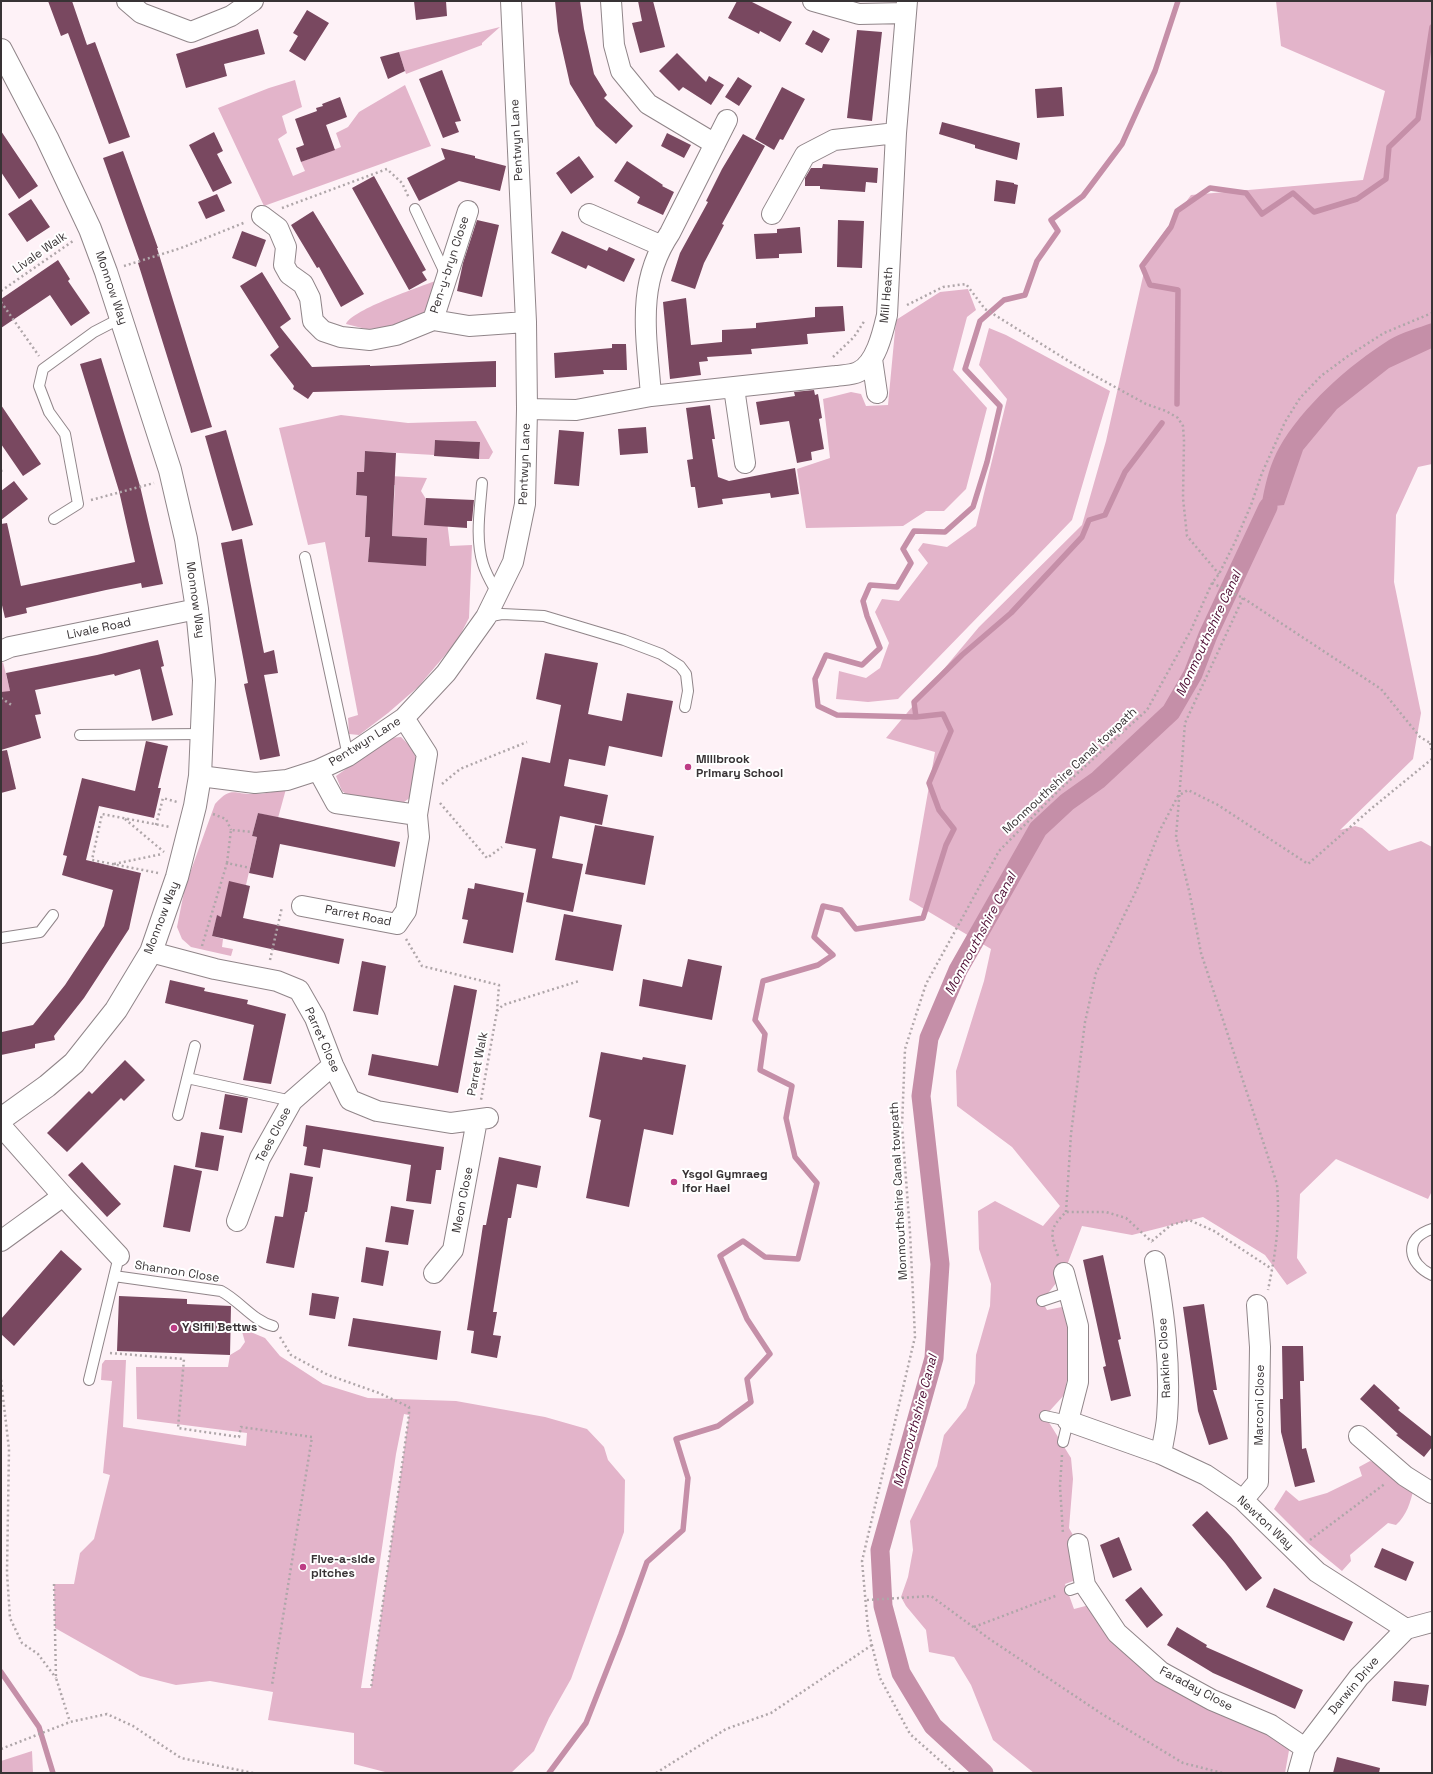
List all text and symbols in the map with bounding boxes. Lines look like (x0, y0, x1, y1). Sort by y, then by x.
street label: Pentwyn Lane (508, 99, 526, 181)
street label: Pen-y-bryn Close (428, 215, 472, 315)
street label: Livale Walk (10, 229, 70, 277)
street label: Monnow Way (92, 249, 130, 327)
street label: Mill Heath (877, 266, 897, 324)
street label: Pentwyn Lane (516, 423, 534, 505)
street label: Monnow Way (183, 561, 207, 639)
water label: Monmouthshire Canal (1173, 569, 1245, 699)
street label: Livale Road (66, 615, 132, 643)
street label: Monmouthshire Canal towpath (1000, 705, 1140, 837)
street label: Pentwyn Lane (326, 714, 404, 770)
place label: Millbrook Primary School (696, 753, 783, 781)
marker: Millbrook Primary School (683, 762, 693, 772)
water label: Monmouthshire Canal (942, 870, 1020, 998)
street label: Monnow Way (141, 879, 183, 957)
street label: Parret Road (323, 902, 393, 930)
street label: Parret Close (301, 1005, 343, 1075)
street label: Parret Walk (465, 1031, 491, 1097)
street label: Monmouthshire Canal towpath (887, 1102, 911, 1280)
street label: Tees Close (253, 1105, 295, 1165)
street label: Meon Close (450, 1166, 476, 1234)
place label: Ysgol Gymraeg Ifor Hael (682, 1168, 768, 1196)
marker: Ysgol Gymraeg Ifor Hael (669, 1177, 679, 1187)
street label: Shannon Close (134, 1258, 220, 1286)
street label: Rankine Close (1156, 1318, 1174, 1398)
place label: Y Sifil Bettws (182, 1321, 257, 1335)
marker: Y Sifil Bettws (169, 1323, 179, 1333)
water label: Monmouthshire Canal (891, 1353, 941, 1489)
street label: Marconi Close (1252, 1364, 1268, 1446)
street label: Newton Way (1234, 1493, 1296, 1553)
place label: Five-a-side pitches (311, 1553, 375, 1581)
marker: Five-a-side pitches (298, 1562, 308, 1572)
street label: Darwin Drive (1326, 1654, 1382, 1718)
street label: Faraday Close (1157, 1664, 1235, 1714)

